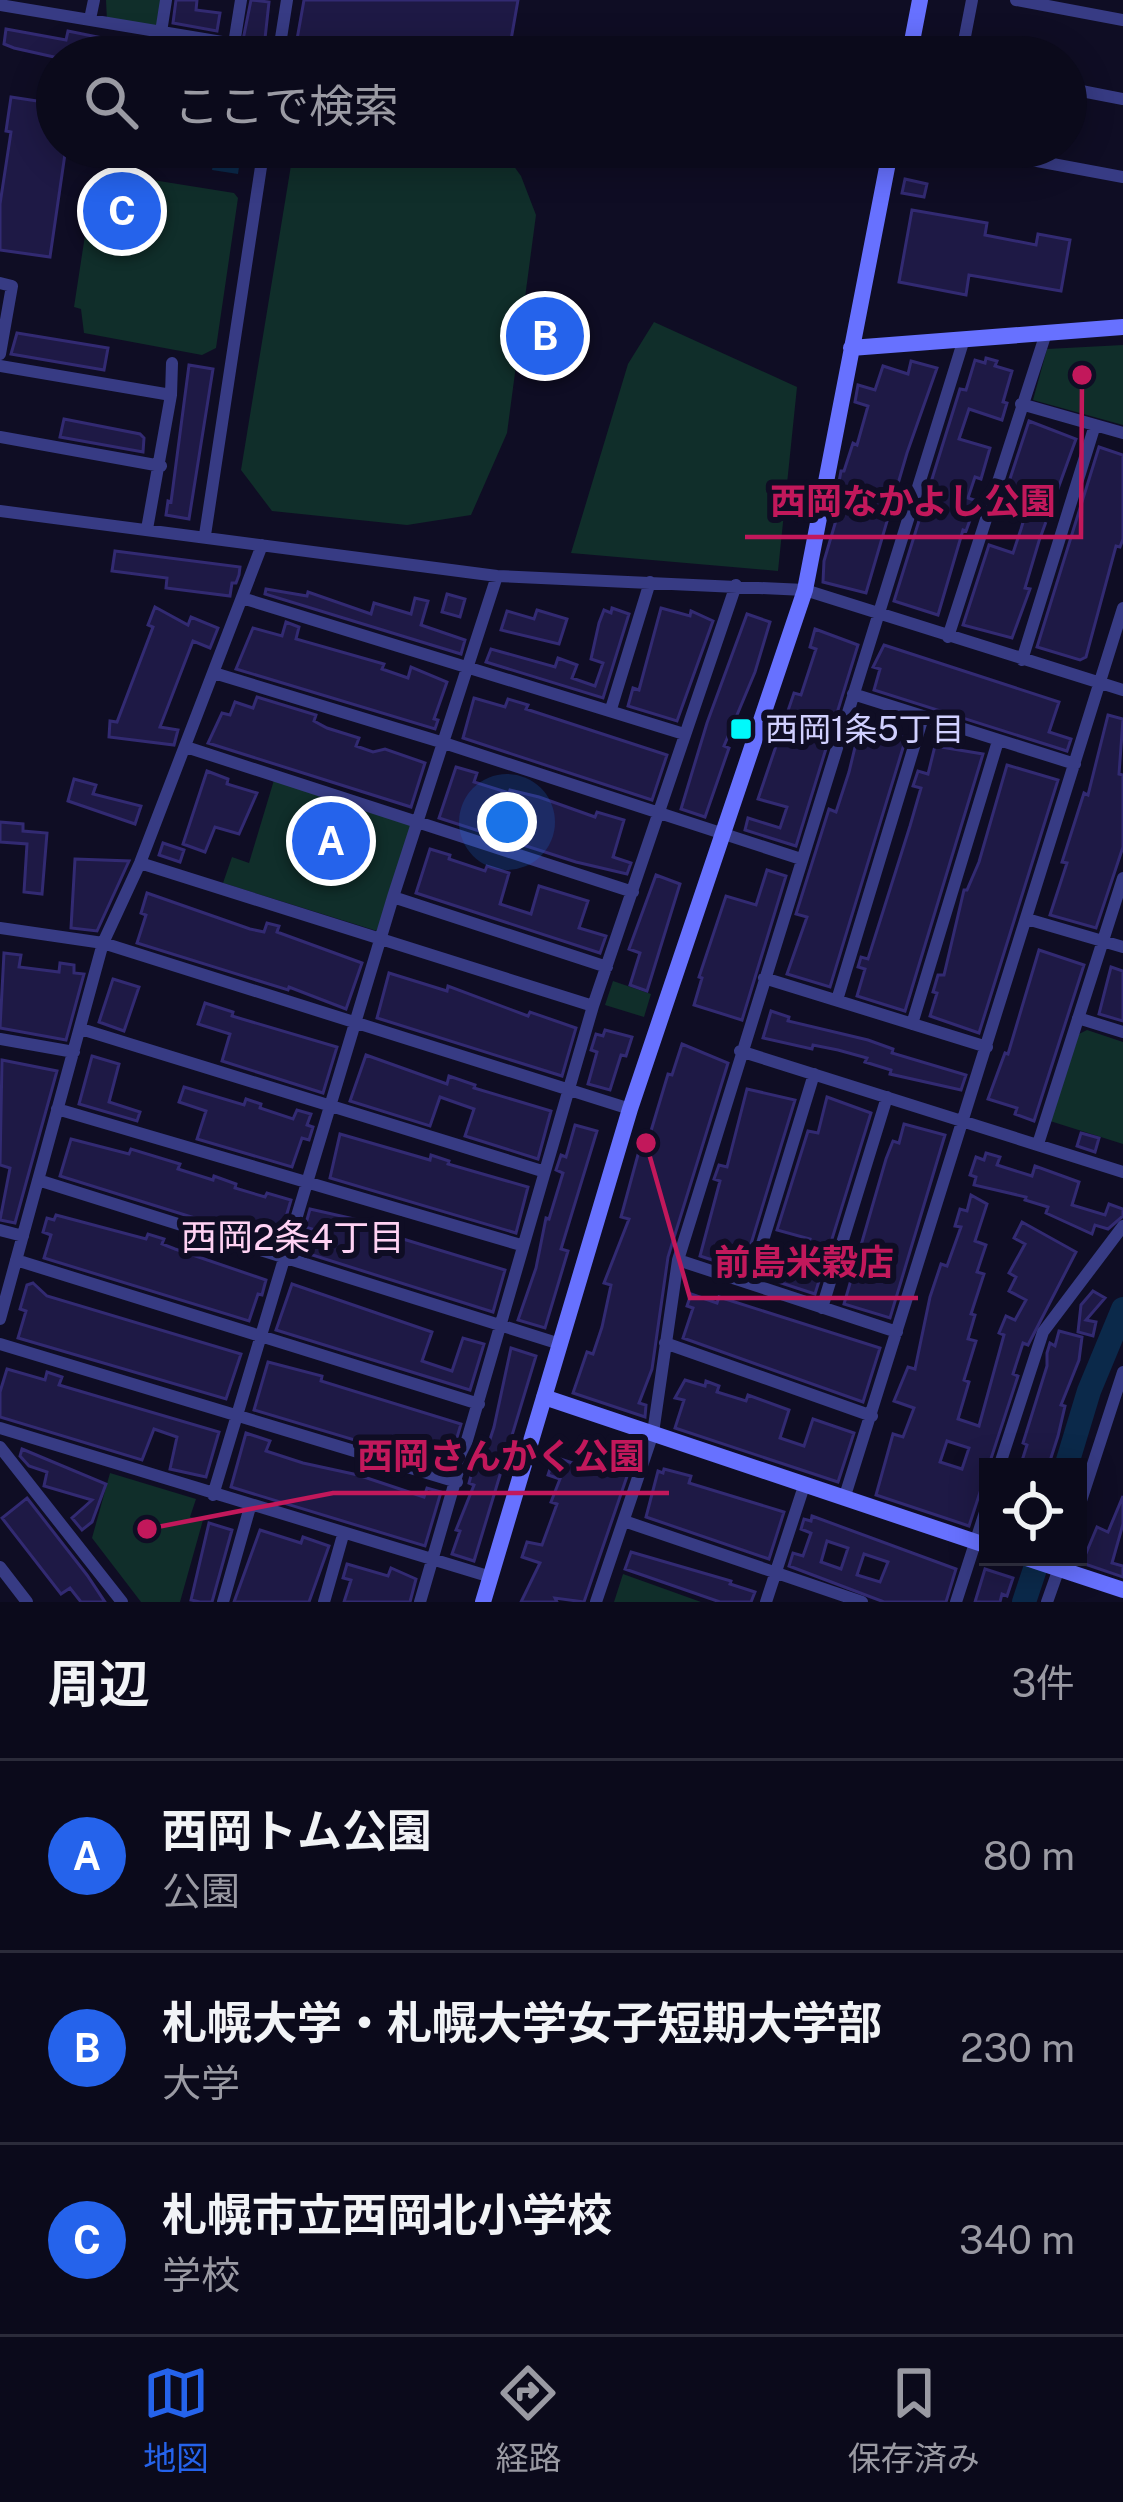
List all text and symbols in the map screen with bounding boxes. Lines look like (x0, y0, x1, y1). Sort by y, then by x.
search box (36, 36, 1087, 168)
icon: search (78, 69, 144, 135)
text: ここで検索 (174, 79, 399, 132)
pin: C (83, 166, 161, 256)
pin: B (506, 291, 584, 381)
callout: 西岡なかよし公園 (745, 465, 1081, 537)
text: 西岡なかよし公園 (770, 480, 1056, 522)
place label: 西岡1条5丁目 (765, 710, 965, 748)
marker: 西岡1条5丁目 (728, 716, 754, 742)
your location (477, 792, 537, 852)
pin: A (292, 796, 370, 886)
district label: 西岡2条4丁目 (181, 1216, 405, 1258)
callout: 前島米穀店 (690, 1226, 918, 1298)
text: 前島米穀店 (714, 1241, 894, 1283)
callout: 西岡さんかく公園 (333, 1421, 669, 1493)
text: 西岡さんかく公園 (357, 1435, 645, 1477)
map controls (979, 1458, 1087, 1566)
button: locate (979, 1458, 1087, 1566)
text: 周辺 (48, 1654, 150, 1713)
text: 3件 (1011, 1660, 1075, 1706)
text: 西岡トム公園 (162, 1804, 432, 1857)
text: A (73, 1833, 101, 1879)
text: 80 m (983, 1833, 1075, 1879)
text: 公園 (162, 1868, 240, 1914)
text: 札幌大学・札幌大学女子短期大学部 (162, 1996, 882, 2049)
text: B (74, 2025, 100, 2071)
text: 230 m (960, 2025, 1075, 2071)
text: 大学 (162, 2060, 240, 2106)
text: 札幌市立西岡北小学校 (162, 2188, 612, 2241)
text: C (73, 2217, 101, 2263)
text: 340 m (959, 2217, 1075, 2263)
text: 学校 (162, 2252, 240, 2298)
tab: 地図 (143, 2360, 209, 2480)
tab: 経路 (495, 2360, 561, 2480)
tab: 保存済み (848, 2360, 980, 2480)

